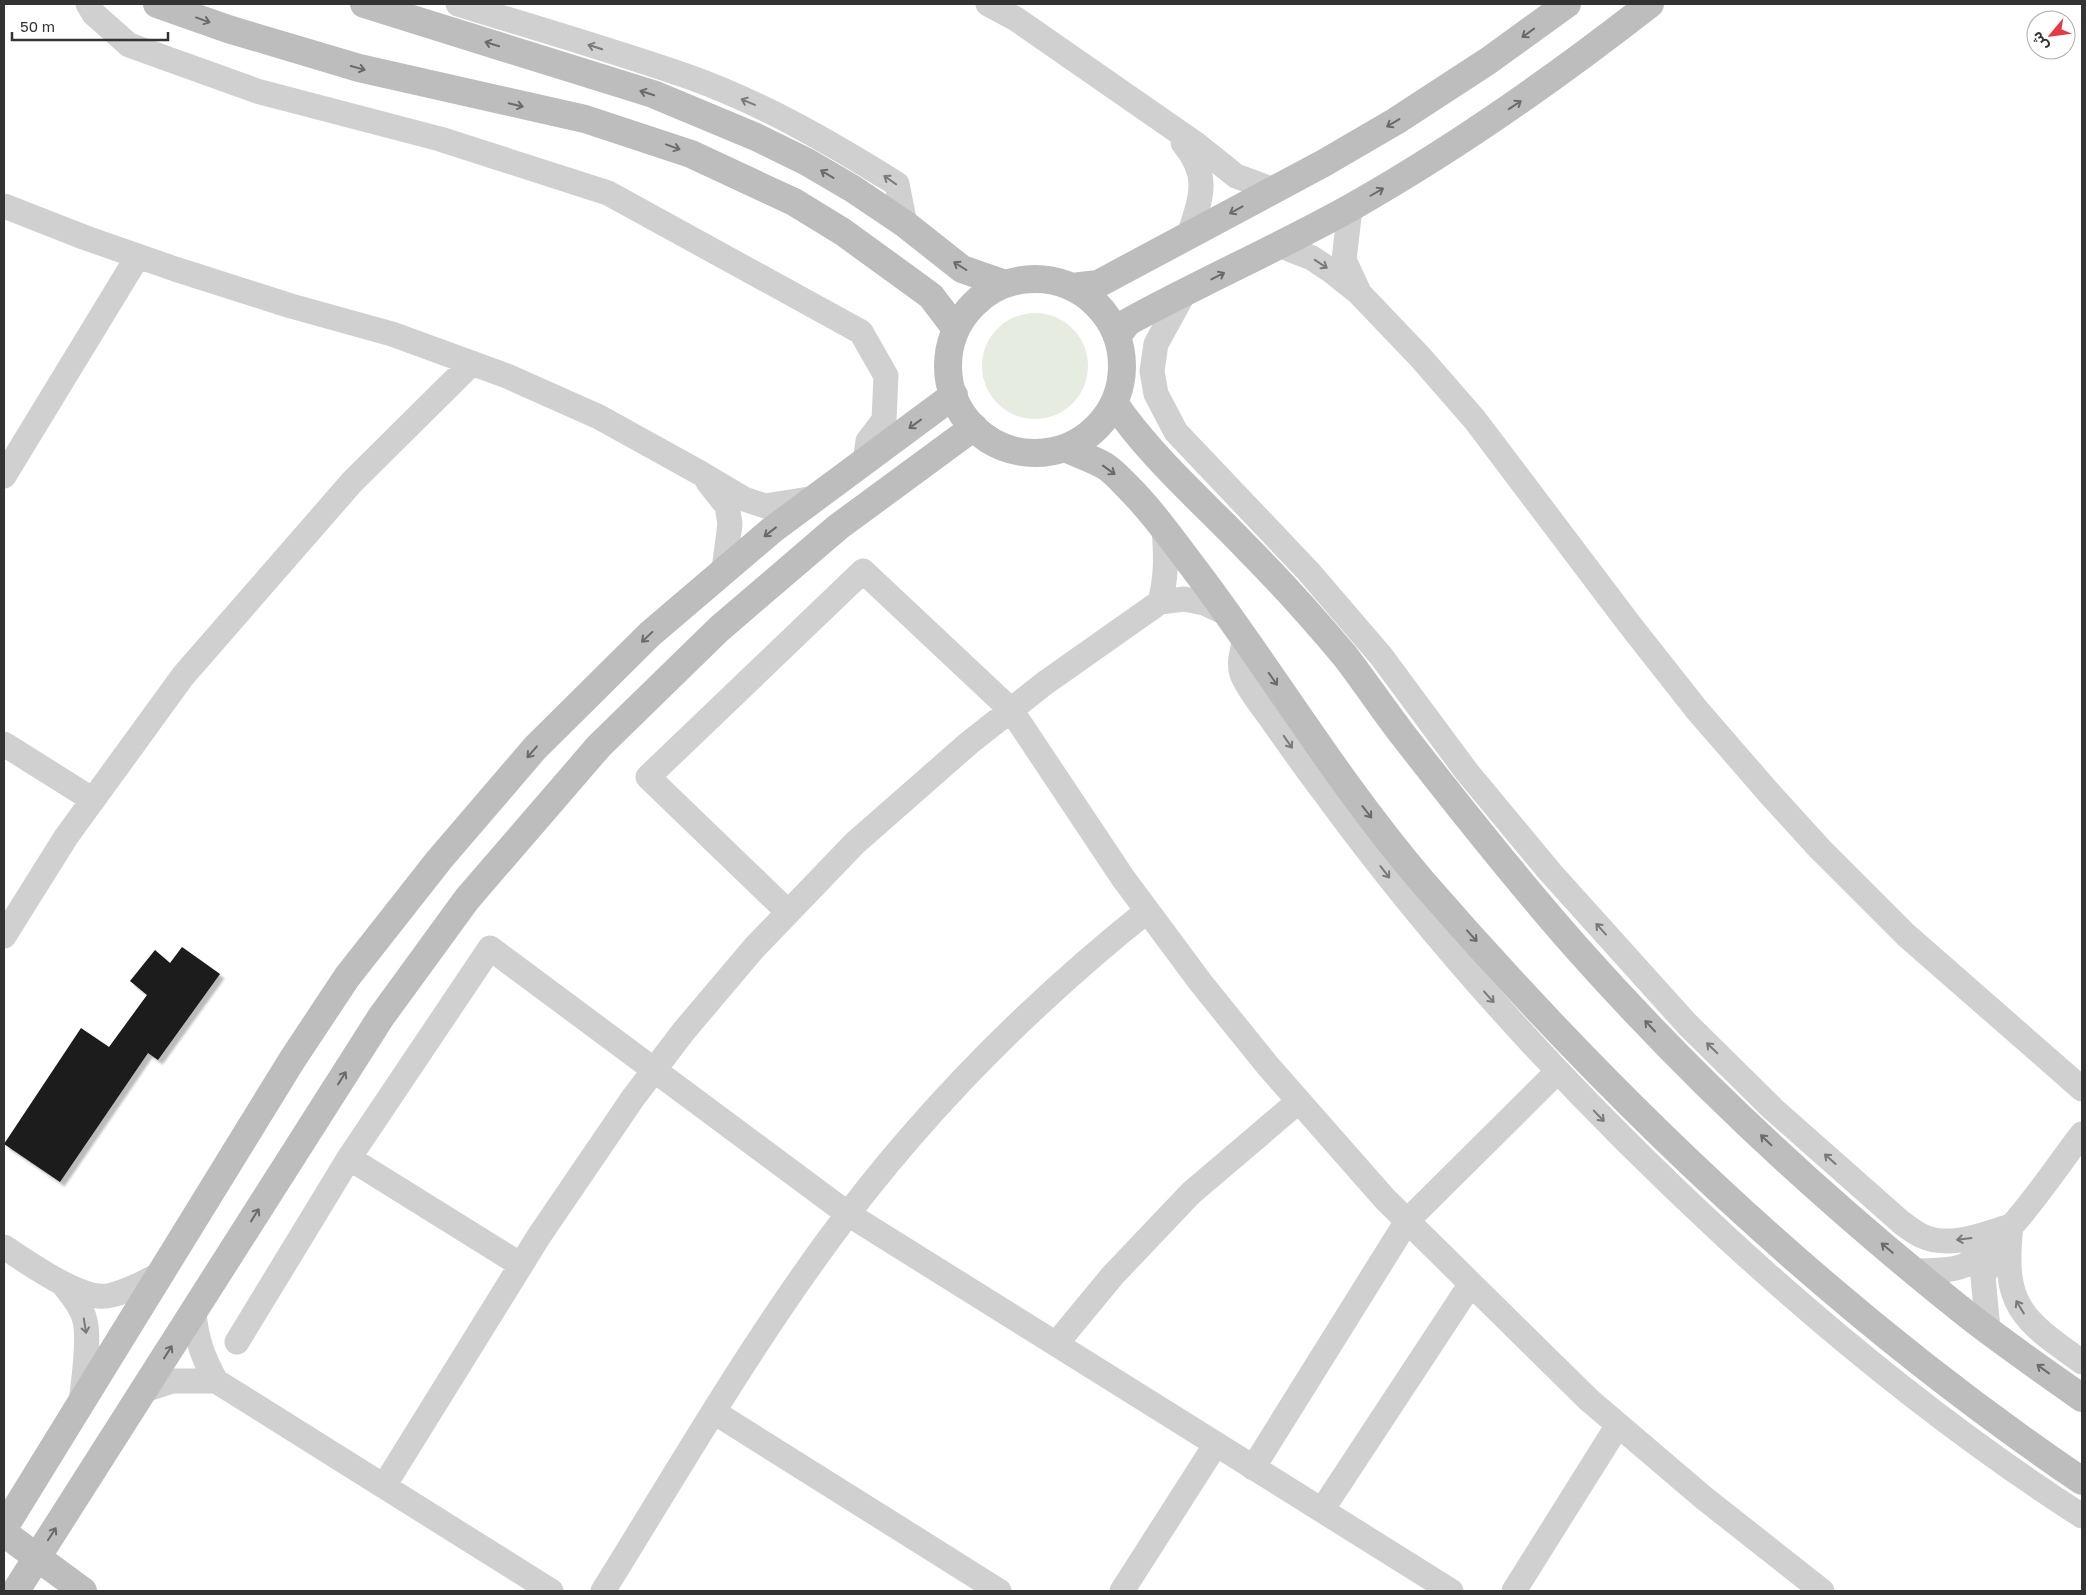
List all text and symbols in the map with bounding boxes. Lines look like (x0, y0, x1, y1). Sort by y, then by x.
scale bar (12, 10, 169, 42)
north arrow (2026, 10, 2076, 60)
one-way arrow (195, 16, 210, 25)
text: 50 m (20, 17, 55, 35)
one-way arrow (1522, 28, 1536, 38)
text: ش (2027, 29, 2051, 54)
one-way arrow (484, 39, 500, 49)
one-way arrow (588, 42, 603, 51)
one-way arrow (350, 64, 366, 73)
one-way arrow (640, 88, 656, 97)
one-way arrow (741, 97, 756, 107)
one-way arrow (1507, 100, 1521, 110)
one-way arrow (508, 101, 524, 110)
one-way arrow (1387, 118, 1401, 128)
one-way arrow (665, 143, 680, 152)
one-way arrow (820, 168, 835, 178)
one-way arrow (883, 175, 897, 185)
one-way arrow (1370, 187, 1384, 197)
one-way arrow (1228, 205, 1243, 215)
one-way arrow (1314, 259, 1328, 269)
one-way arrow (954, 261, 968, 271)
one-way arrow (1210, 271, 1225, 280)
one-way arrow (908, 419, 922, 429)
one-way arrow (1102, 465, 1116, 475)
one-way arrow (764, 526, 777, 537)
one-way arrow (640, 631, 653, 643)
one-way arrow (1268, 672, 1278, 686)
one-way arrow (1282, 735, 1293, 748)
one-way arrow (526, 745, 538, 758)
one-way arrow (1362, 805, 1373, 818)
one-way arrow (1380, 865, 1390, 879)
one-way arrow (1595, 923, 1607, 935)
one-way arrow (1466, 929, 1478, 942)
one-way arrow (1483, 990, 1495, 1003)
one-way arrow (1644, 1020, 1656, 1032)
one-way arrow (1706, 1042, 1718, 1054)
one-way arrow (337, 1071, 347, 1085)
one-way arrow (1593, 1110, 1605, 1122)
one-way arrow (1759, 1134, 1772, 1146)
one-way arrow (1824, 1153, 1837, 1165)
one-way arrow (250, 1208, 260, 1222)
one-way arrow (1956, 1234, 1972, 1244)
one-way arrow (1881, 1243, 1894, 1254)
one-way arrow (2015, 1301, 2025, 1315)
one-way arrow (81, 1318, 91, 1334)
one-way arrow (163, 1346, 173, 1360)
one-way arrow (2036, 1364, 2050, 1374)
one-way arrow (48, 1527, 58, 1541)

